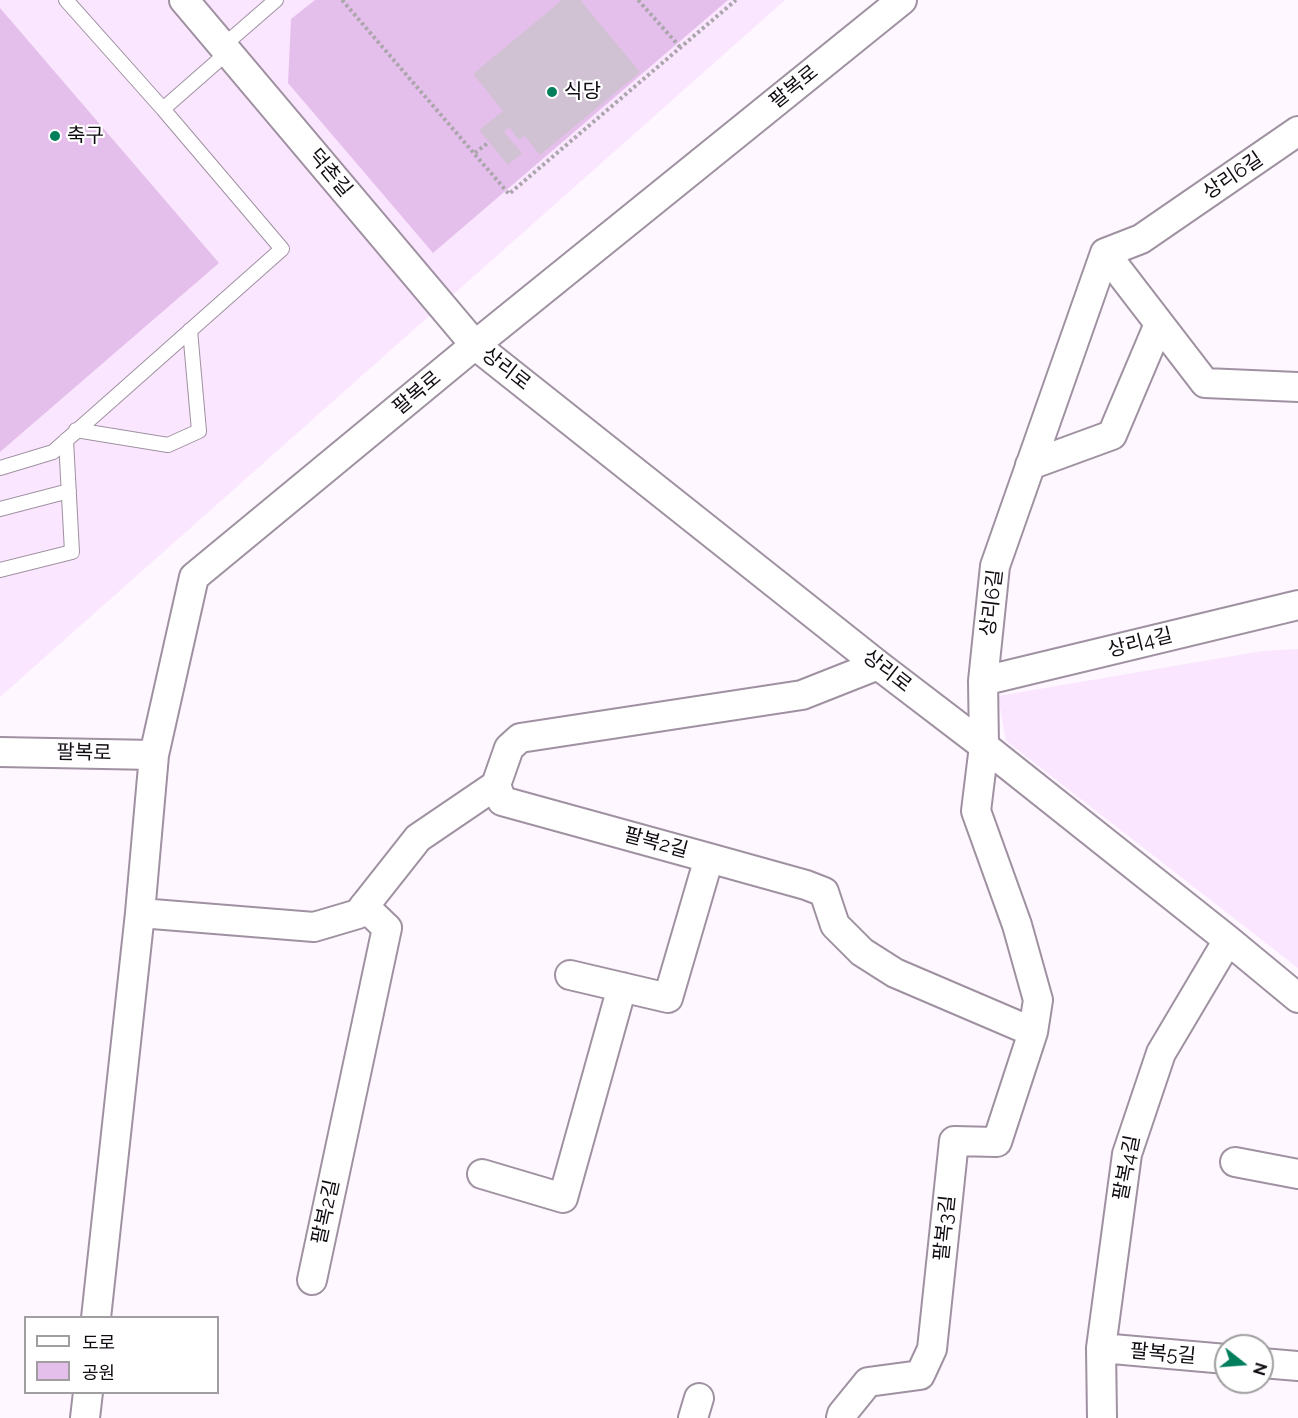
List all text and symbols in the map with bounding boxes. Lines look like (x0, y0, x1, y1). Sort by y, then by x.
street label: 팔복로 (765, 60, 823, 114)
place label: 식당 (564, 80, 601, 104)
marker: 식당 (545, 85, 559, 99)
place label: 축구 (67, 124, 104, 148)
marker: 축구 (48, 129, 62, 143)
street label: 덕촌길 (303, 144, 357, 202)
street label: 상리6길 (1198, 147, 1268, 205)
street label: 상리로 (477, 343, 535, 395)
street label: 팔복로 (388, 366, 446, 420)
street label: 상리6길 (976, 568, 1008, 638)
street label: 상리4길 (1105, 623, 1175, 663)
street label: 상리로 (858, 645, 916, 697)
street label: 팔복로 (56, 741, 112, 765)
street label: 팔복2길 (621, 823, 691, 863)
street label: 팔복4길 (1109, 1133, 1145, 1203)
street label: 팔복2길 (307, 1177, 345, 1247)
street label: 팔복3길 (930, 1194, 960, 1262)
legend (24, 1316, 219, 1394)
text: 도로 (82, 1332, 115, 1353)
north arrow (1214, 1334, 1274, 1394)
street label: 팔복5길 (1129, 1339, 1197, 1369)
text: N (1249, 1360, 1271, 1377)
text: 공원 (82, 1362, 115, 1383)

